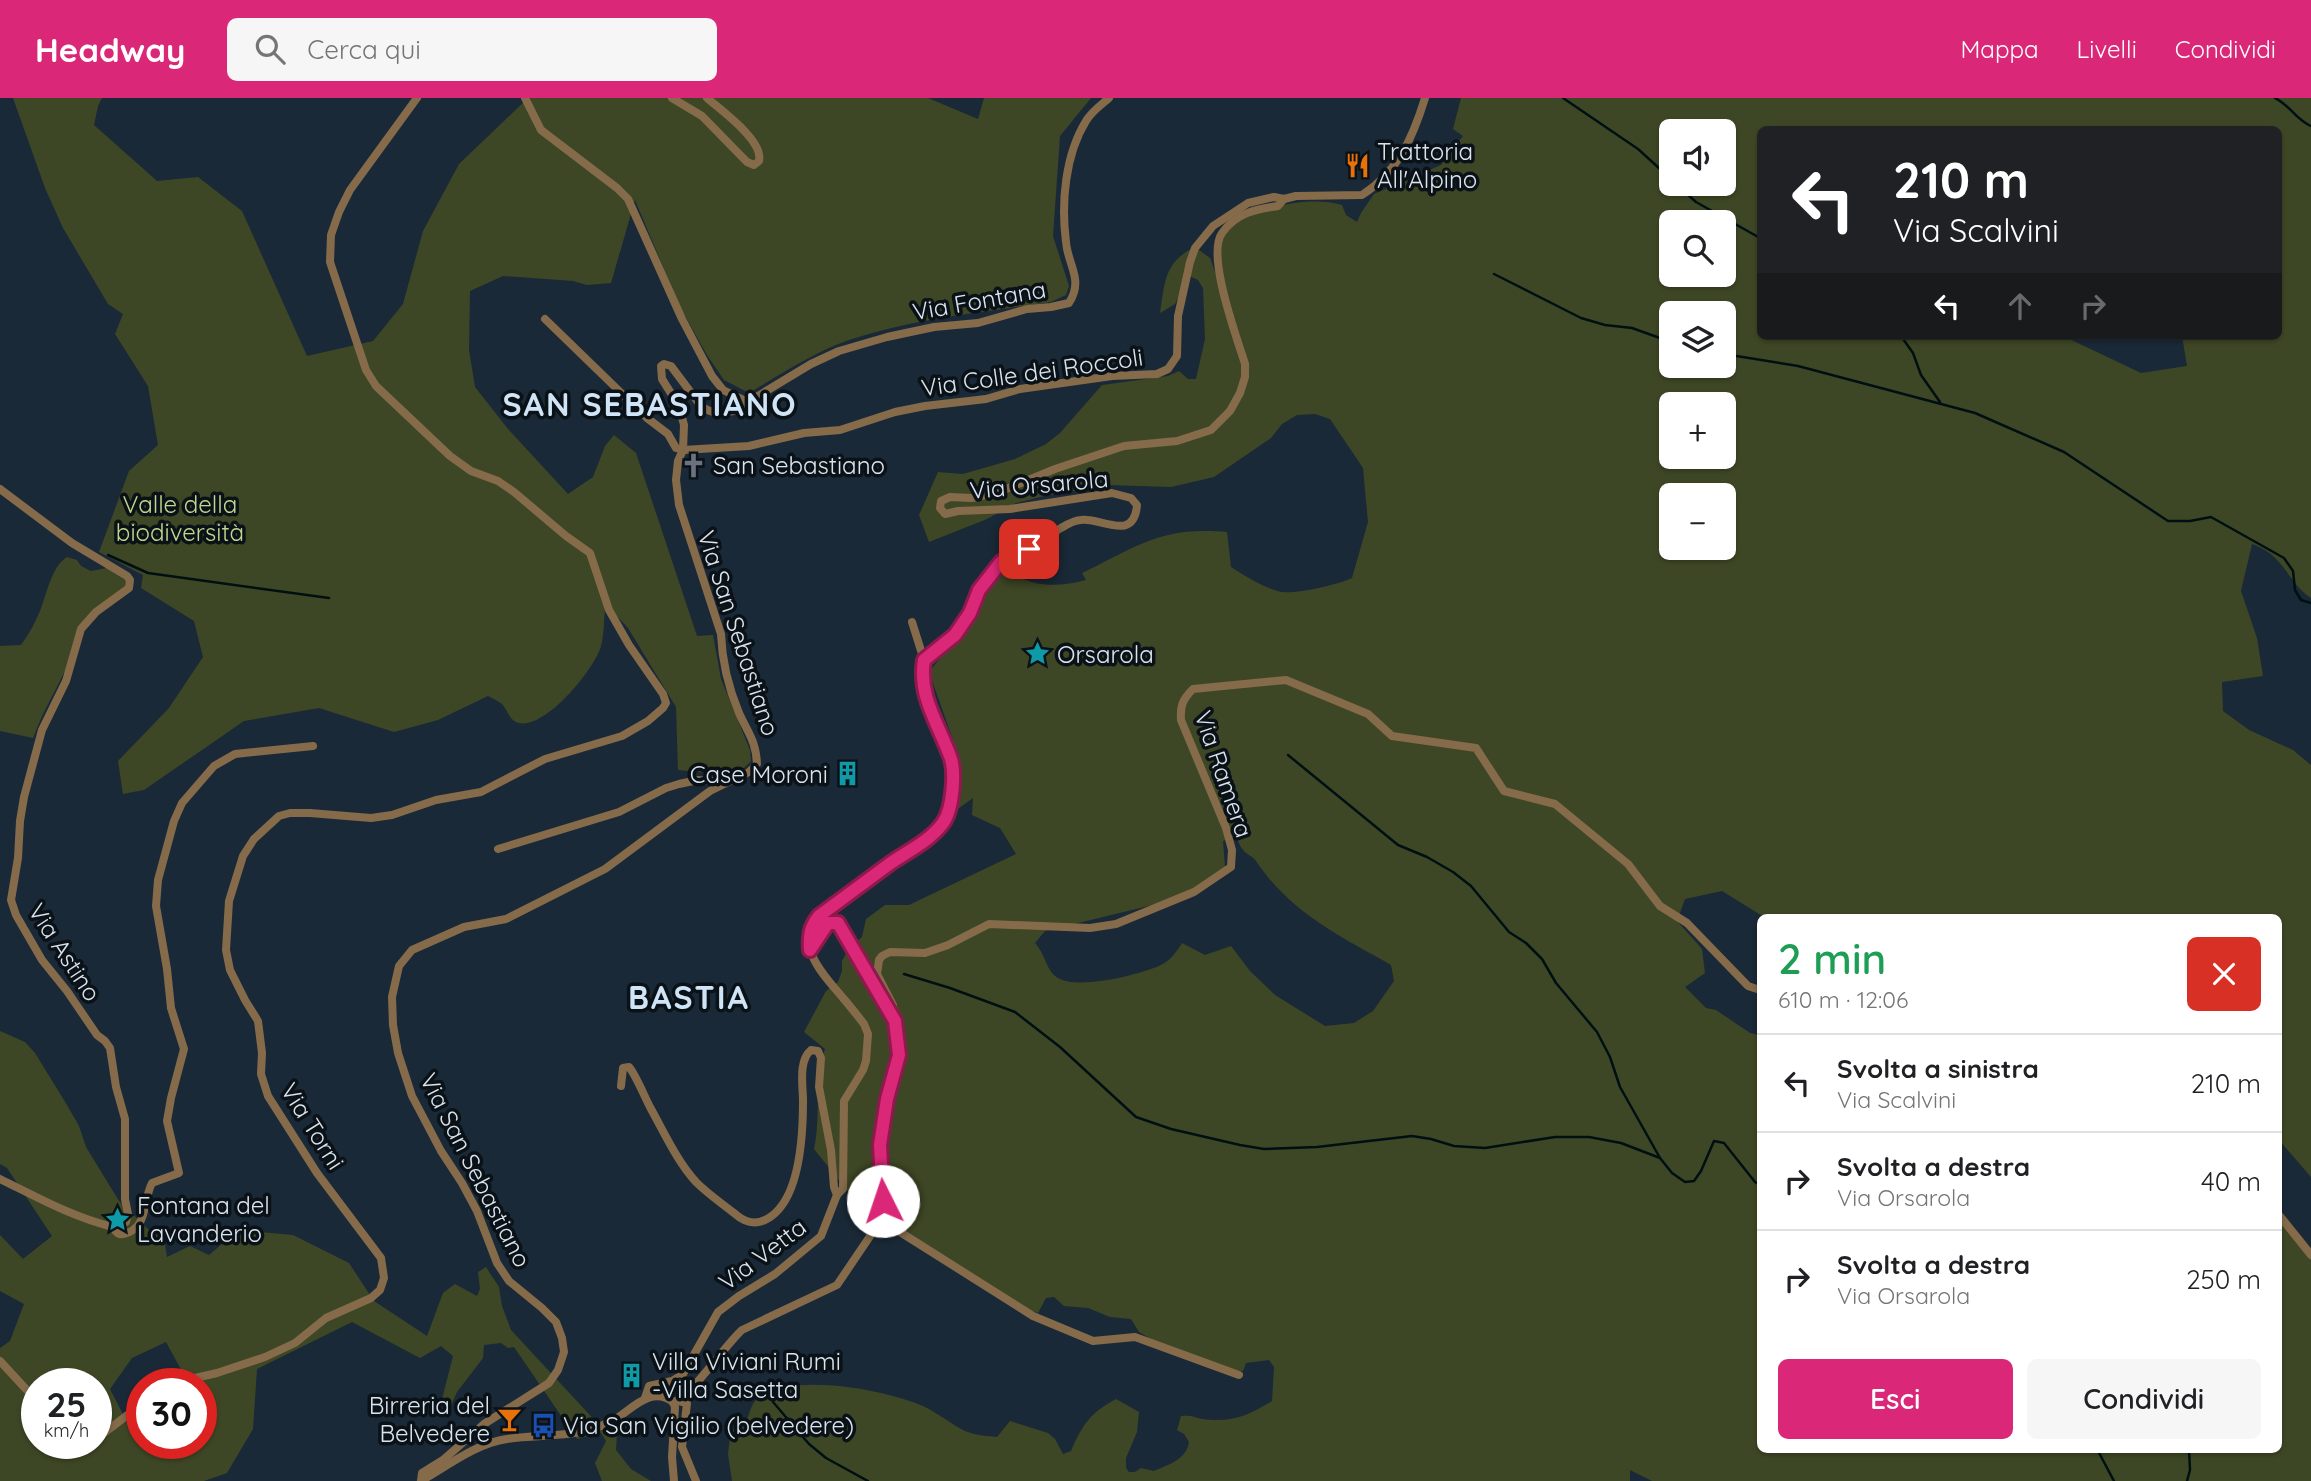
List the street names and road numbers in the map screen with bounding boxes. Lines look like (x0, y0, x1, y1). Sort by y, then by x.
street label: Via Fontana (910, 274, 1048, 326)
street label: Via Colle dei Roccoli (919, 342, 1145, 402)
street label: Via Orsarola (968, 463, 1110, 505)
street label: Via San Sebastiano (692, 526, 786, 740)
street label: Via Ramera (1188, 707, 1260, 841)
street label: Via Astino (22, 897, 108, 1007)
street label: Via San Sebastiano (414, 1068, 538, 1272)
street label: Via Torni (275, 1077, 351, 1175)
street label: Via Vetta (712, 1211, 812, 1297)

